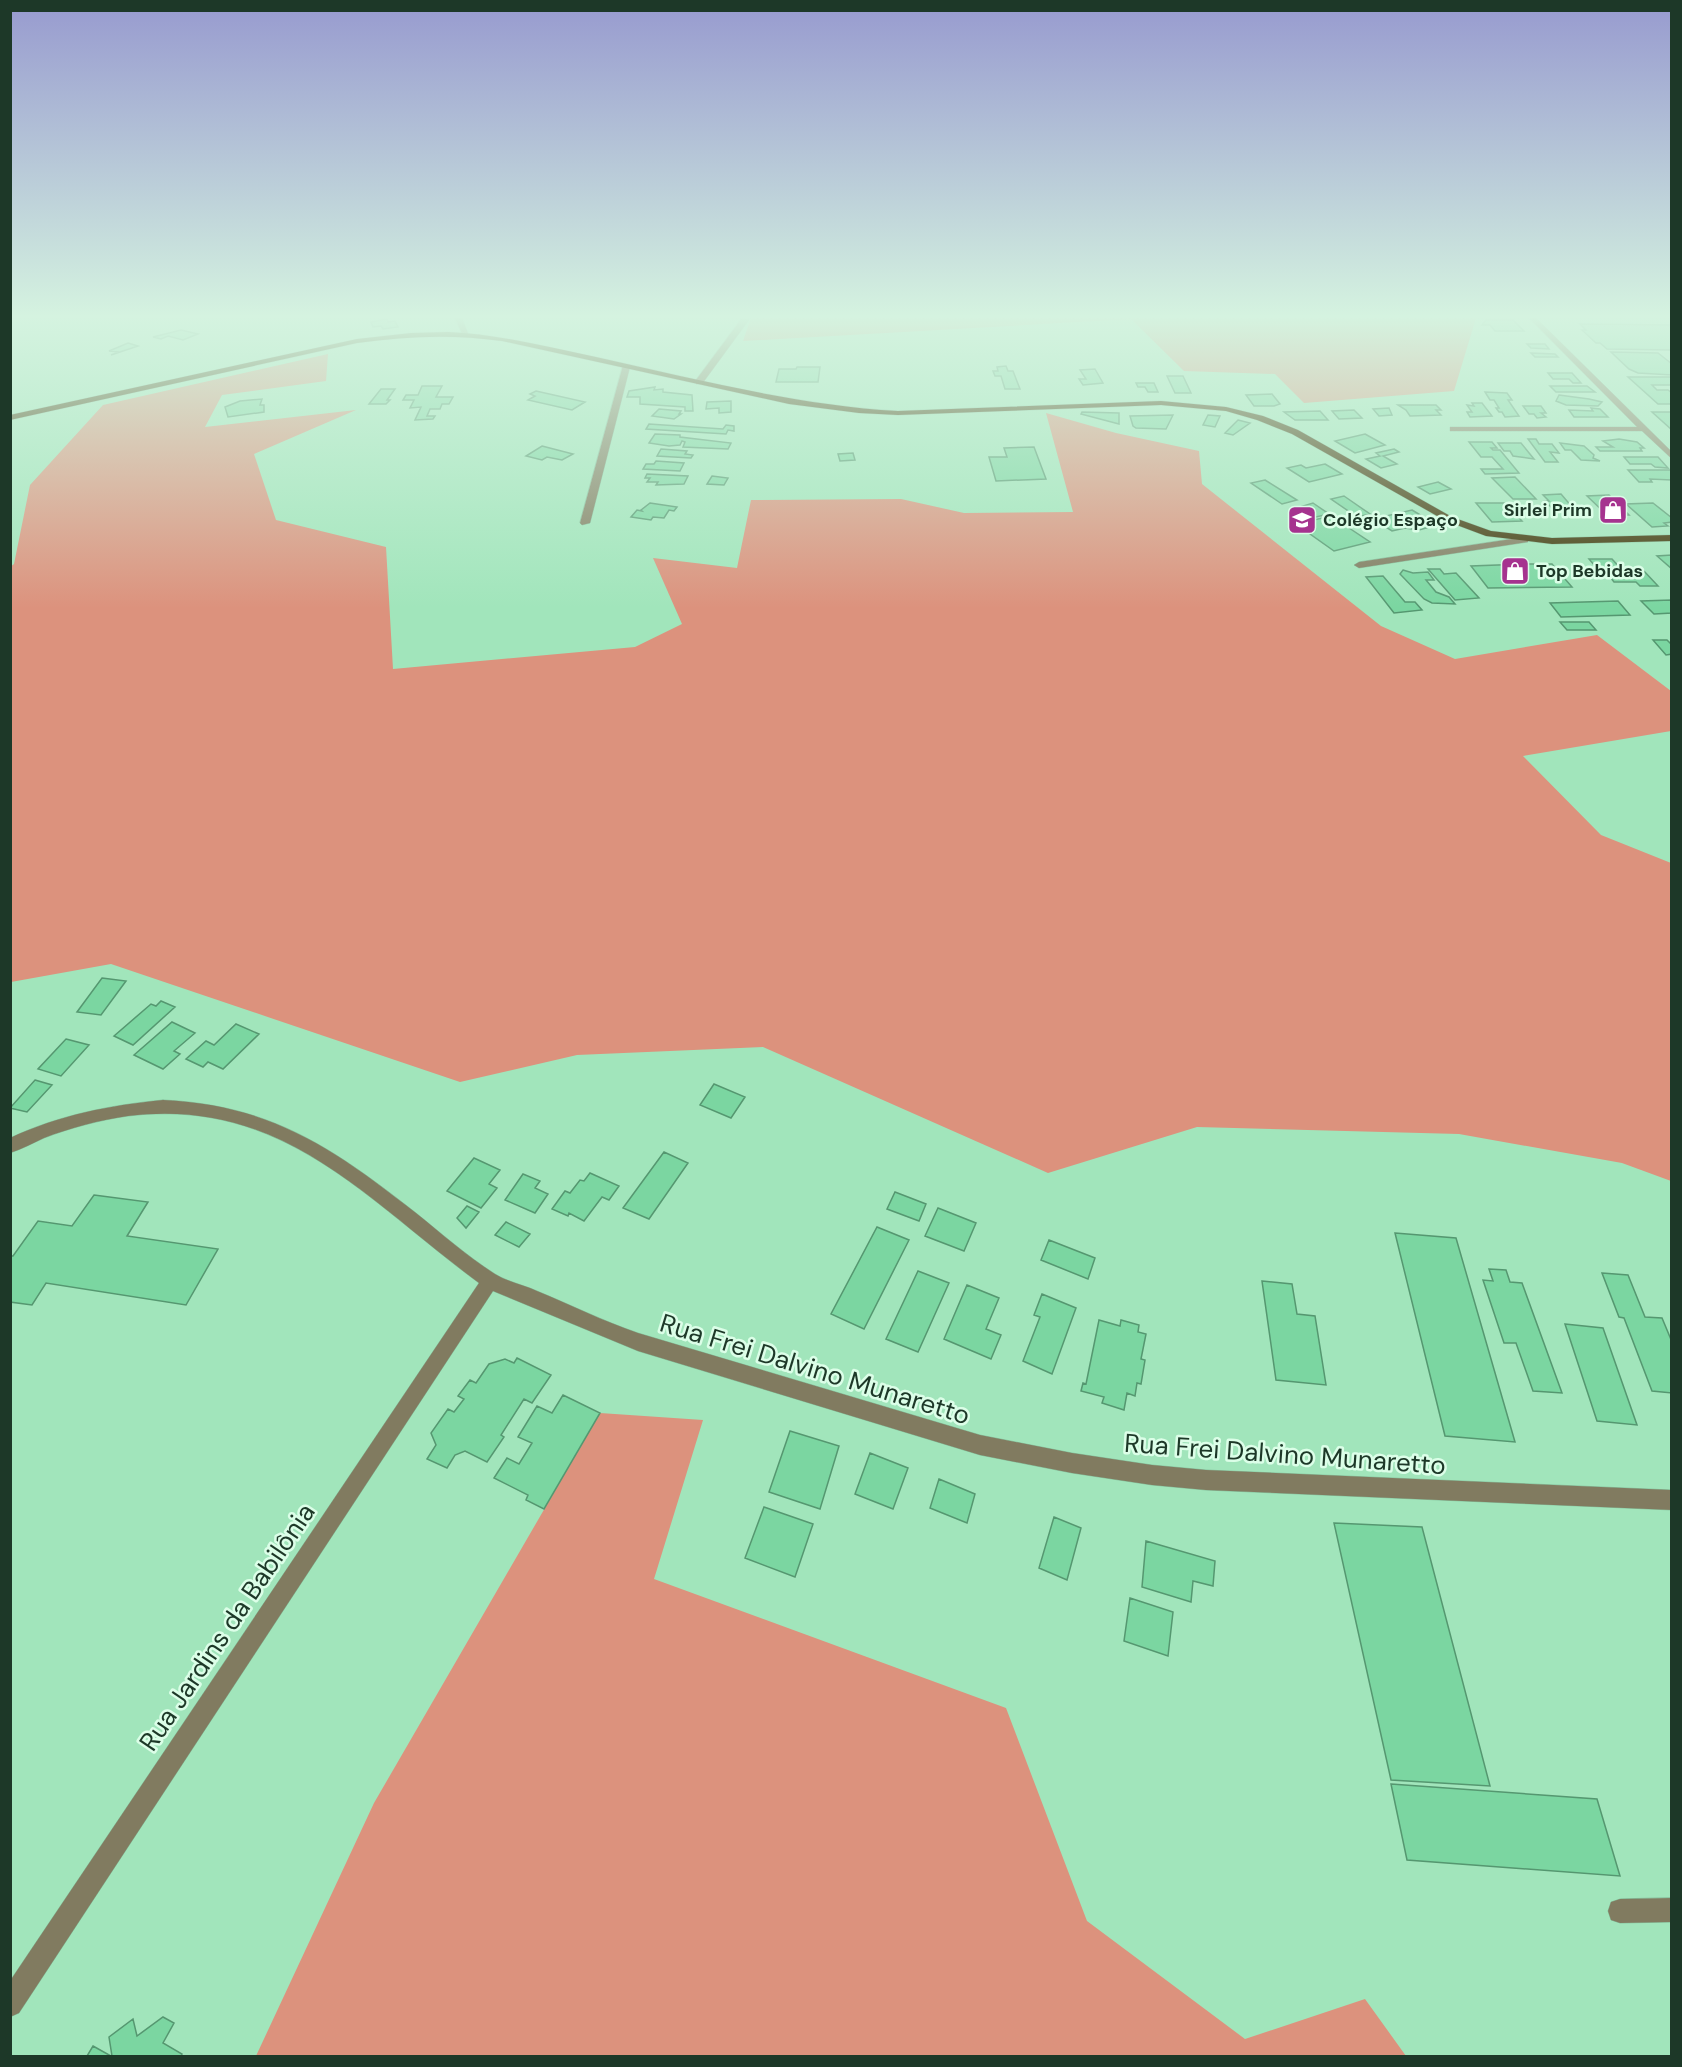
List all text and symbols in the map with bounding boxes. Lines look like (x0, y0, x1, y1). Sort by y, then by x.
shop icon: Sirlei Prim (1597, 494, 1629, 526)
place label: Sirlei Prim (1504, 498, 1592, 522)
school or university icon: Colégio Espaço (1286, 504, 1318, 536)
place label: Colégio Espaço (1323, 508, 1458, 532)
shop icon: Top Bebidas (1499, 555, 1531, 587)
place label: Top Bebidas (1536, 559, 1643, 583)
street label: Rua Frei Dalvino Munaretto (656, 1306, 974, 1432)
street label: Rua Frei Dalvino Munaretto (1123, 1426, 1447, 1482)
street label: Rua Jardins da Babilônia (131, 1497, 323, 1757)

